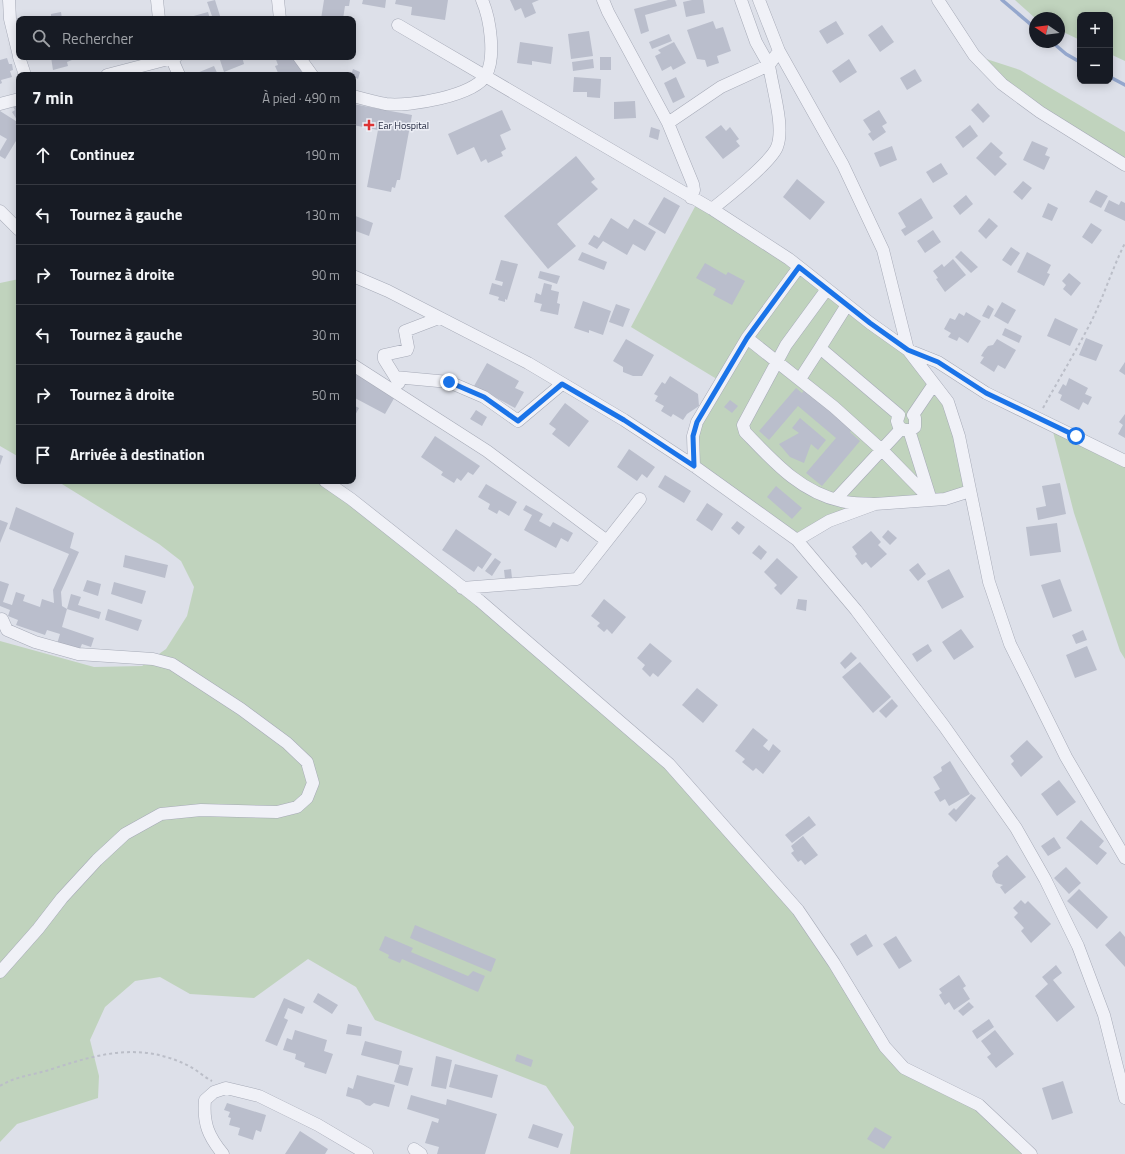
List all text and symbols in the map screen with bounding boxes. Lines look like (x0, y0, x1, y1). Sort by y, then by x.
north arrow (1029, 12, 1065, 48)
map controls (1077, 12, 1113, 84)
button: + (1077, 12, 1113, 48)
search box (16, 16, 356, 60)
icon: search (30, 27, 52, 49)
text: Rechercher (62, 27, 133, 50)
button: − (1077, 48, 1113, 84)
text: 7 min (32, 85, 73, 111)
text: À pied · 490 m (262, 88, 340, 108)
place label: Ear Hospital (378, 118, 429, 133)
marker: Ear Hospital (363, 119, 375, 131)
text: Continuez (70, 143, 135, 166)
icon: ahead (32, 144, 54, 166)
text: 190 m (304, 145, 340, 165)
text: Tournez à gauche (70, 203, 182, 226)
icon: left (32, 204, 54, 226)
text: 130 m (304, 205, 340, 225)
text: Tournez à droite (70, 263, 175, 286)
icon: right (32, 264, 54, 286)
text: 90 m (312, 265, 340, 285)
text: Tournez à gauche (70, 323, 182, 346)
icon: left (32, 324, 54, 346)
text: 30 m (312, 325, 340, 345)
route end (440, 373, 458, 391)
text: Tournez à droite (70, 383, 175, 406)
icon: right (32, 384, 54, 406)
text: 50 m (312, 385, 340, 405)
route start (1067, 427, 1085, 445)
text: Arrivée à destination (70, 443, 205, 466)
icon: arrive (32, 444, 54, 466)

